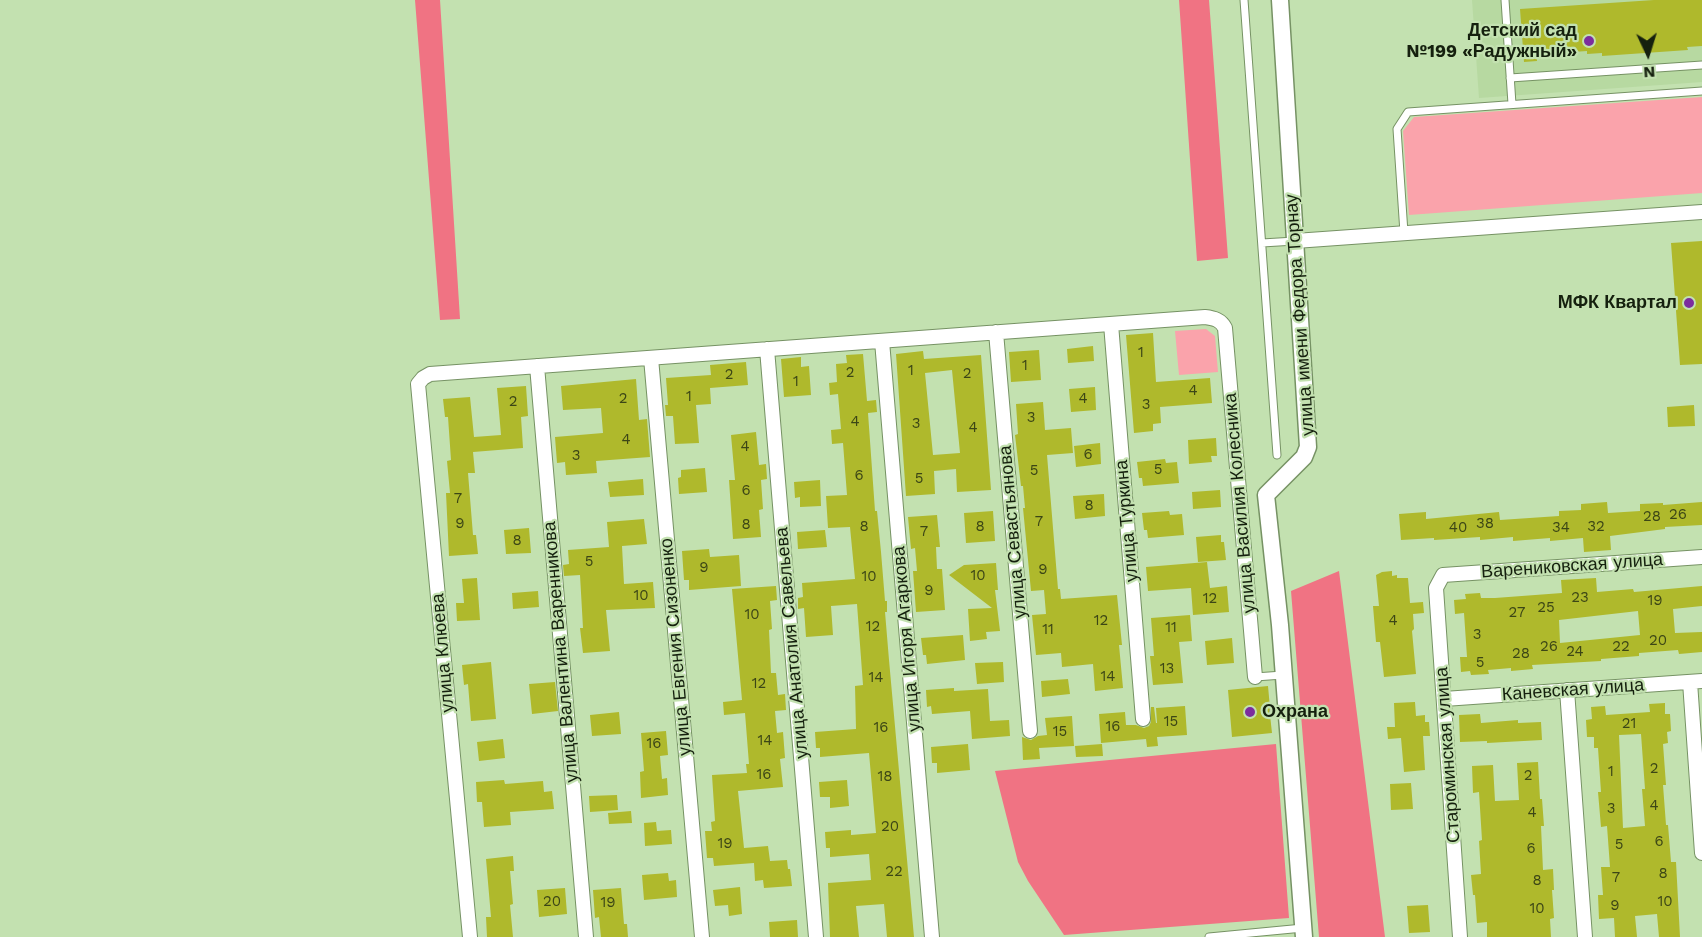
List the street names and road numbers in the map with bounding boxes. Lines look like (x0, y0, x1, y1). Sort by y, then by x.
street label: улица имени Федора Торнау (1281, 193, 1319, 437)
street label: улица Василия Колесника (1220, 392, 1260, 614)
street label: улица Севастьянова (995, 445, 1031, 619)
street label: улица Туркина (1111, 459, 1143, 583)
street label: улица Валентина Варенникова (539, 521, 583, 783)
street label: улица Анатолия Савельева (771, 526, 813, 760)
street label: улица Евгения Сизоненко (656, 537, 696, 757)
street label: улица Игоря Агаркова (888, 545, 926, 733)
street label: Варениковская улица (1480, 549, 1664, 583)
street label: улица Клюева (427, 593, 459, 713)
street label: Староминская улица (1431, 666, 1465, 844)
street label: Каневская улица (1501, 674, 1645, 706)

